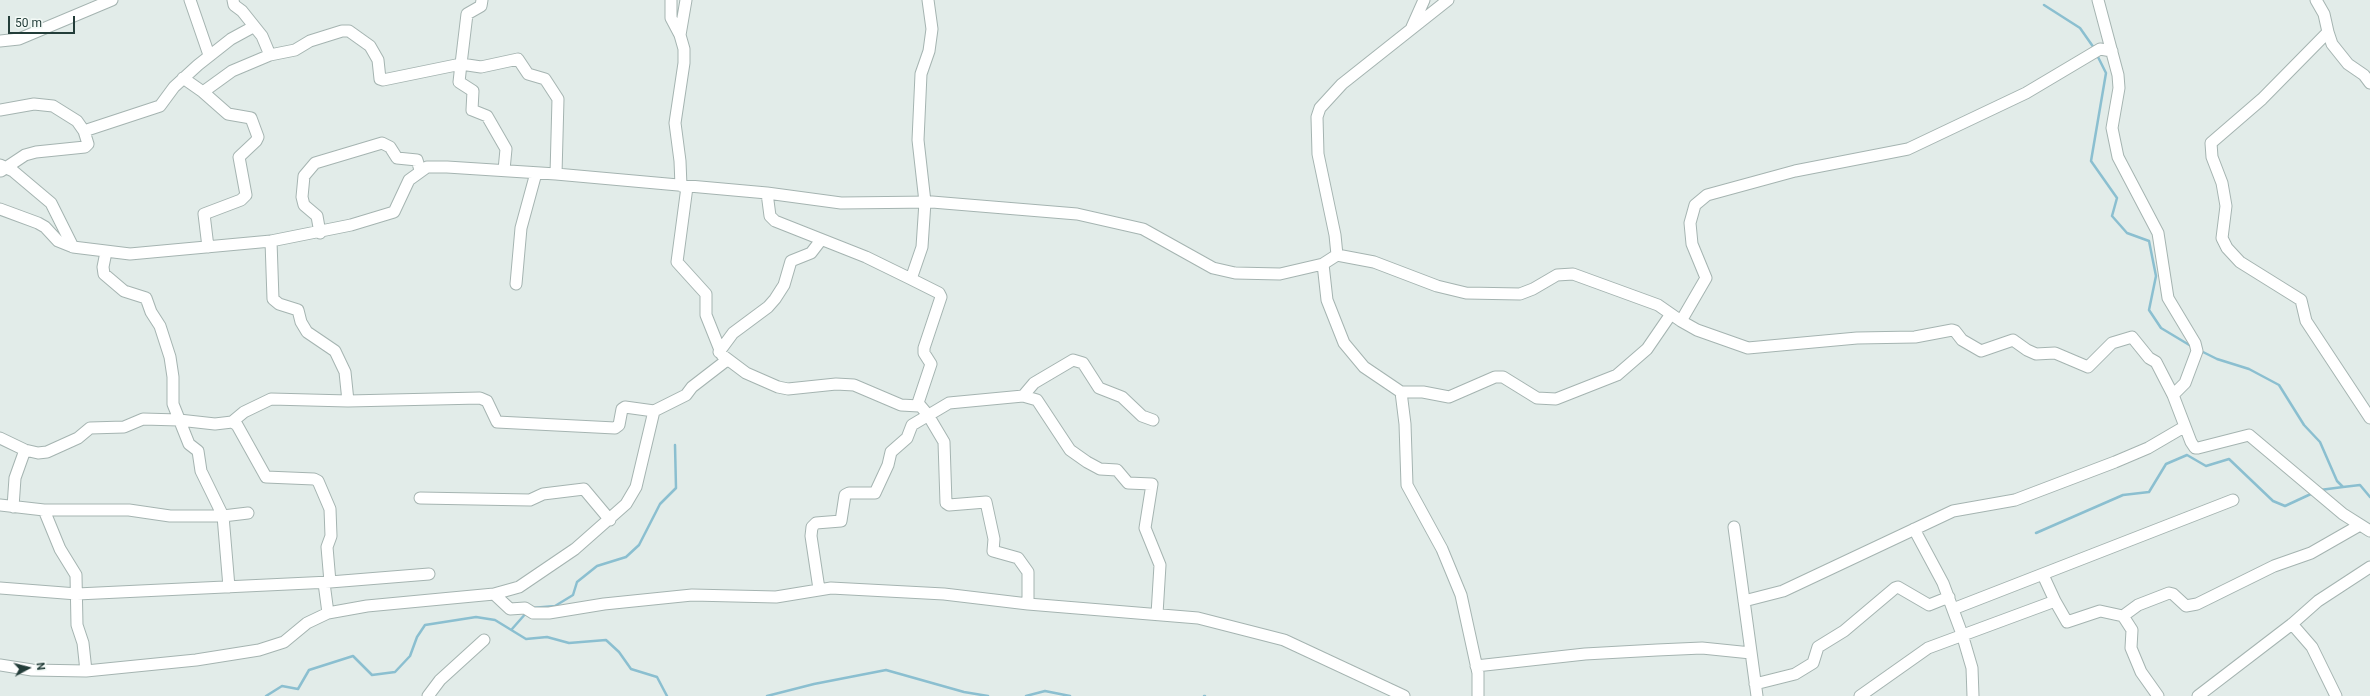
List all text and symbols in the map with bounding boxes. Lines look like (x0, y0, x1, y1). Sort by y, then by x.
scale bar (10, 8, 77, 34)
text: 50 m (15, 16, 42, 30)
north arrow (8, 648, 48, 688)
text: N (33, 662, 47, 671)

